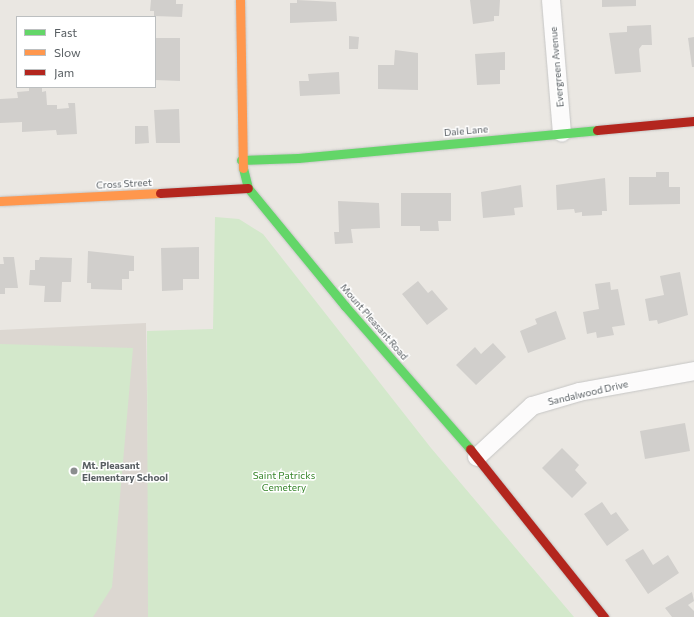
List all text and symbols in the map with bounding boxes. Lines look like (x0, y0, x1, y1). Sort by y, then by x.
legend (16, 16, 156, 88)
text: Fast (54, 25, 77, 39)
street label: Evergreen Avenue (548, 26, 566, 108)
text: Slow (54, 45, 81, 59)
text: Jam (54, 65, 74, 79)
street label: Dale Lane (443, 123, 489, 139)
street label: Cross Street (96, 177, 152, 191)
street label: Mount Pleasant Road (338, 281, 410, 363)
street label: Sandalwood Drive (547, 378, 629, 408)
place label: Mt. Pleasant Elementary School (82, 459, 168, 482)
marker: Mt. Pleasant Elementary School (69, 466, 79, 476)
park label: Saint Patricks Cemetery (253, 469, 315, 492)

